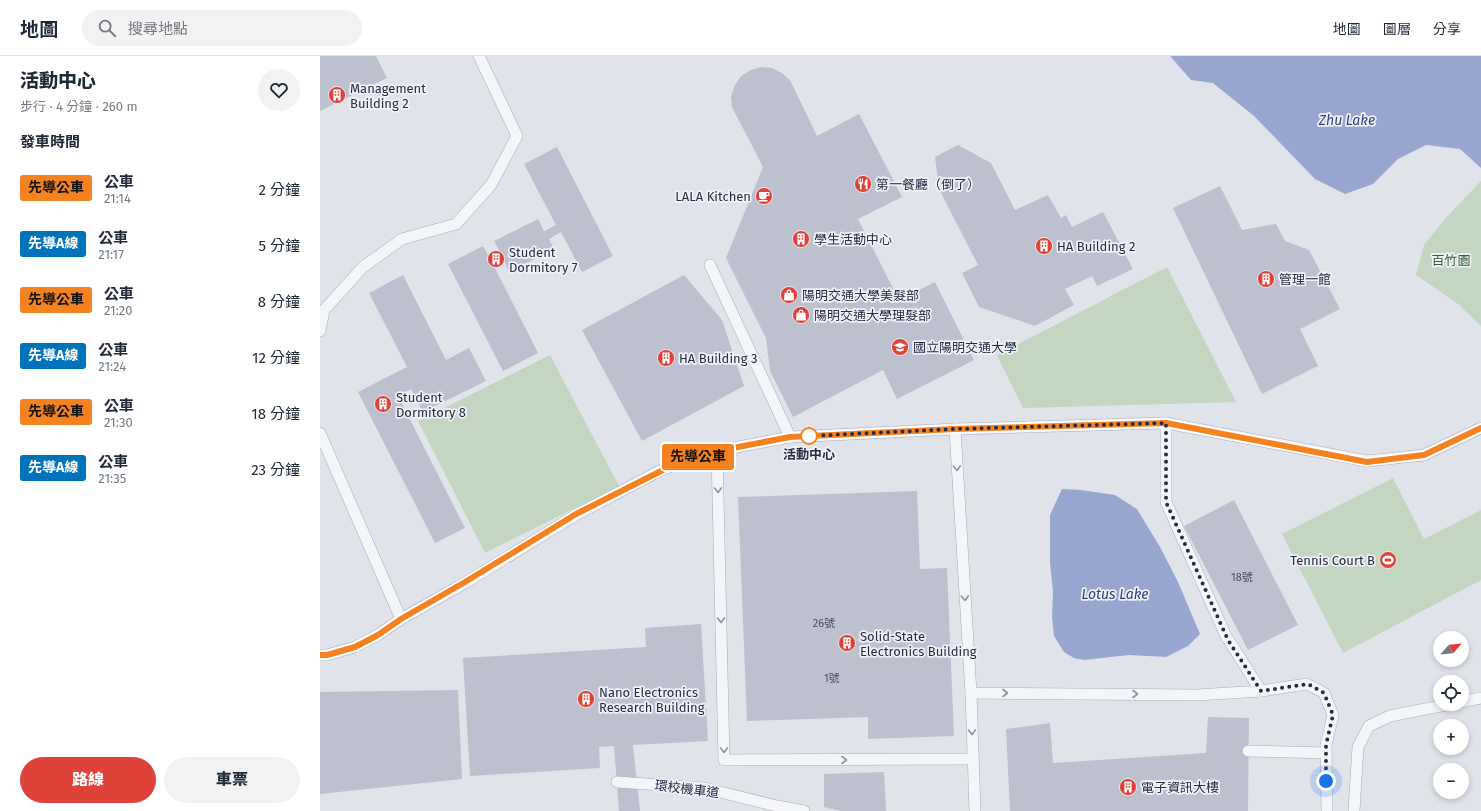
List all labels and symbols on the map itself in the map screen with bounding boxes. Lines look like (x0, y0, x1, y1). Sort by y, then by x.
place label: Management Building 2 (350, 81, 426, 111)
building icon: Management Building 2 (327, 85, 347, 105)
water label: Zhu Lake (1318, 112, 1375, 129)
restaurant icon: 第一餐廳（倒了） (853, 174, 873, 194)
place label: 第一餐廳（倒了） (876, 177, 980, 192)
cafe icon: LALA Kitchen (754, 186, 774, 206)
place label: LALA Kitchen (675, 189, 751, 204)
building icon: 學生活動中心 (791, 229, 811, 249)
place label: 學生活動中心 (814, 232, 892, 247)
building icon: HA Building 2 (1034, 236, 1054, 256)
place label: HA Building 2 (1057, 239, 1135, 254)
place label: Student Dormitory 7 (509, 245, 578, 275)
building icon: Student Dormitory 7 (486, 249, 506, 269)
park label: 百竹園 (1431, 253, 1471, 268)
building icon: 管理一館 (1256, 269, 1276, 289)
place label: 管理一館 (1279, 272, 1331, 287)
shop icon: 陽明交通大學美髮部 (779, 285, 799, 305)
place label: 陽明交通大學美髮部 (802, 288, 919, 303)
shop icon: 陽明交通大學理髮部 (791, 305, 811, 325)
place label: 陽明交通大學理髮部 (814, 308, 931, 323)
school or university icon: 國立陽明交通大學 (890, 337, 910, 357)
place label: 國立陽明交通大學 (913, 340, 1017, 355)
building icon: HA Building 3 (656, 348, 676, 368)
place label: HA Building 3 (679, 351, 757, 366)
place label: Student Dormitory 8 (396, 390, 466, 420)
building icon: Student Dormitory 8 (373, 394, 393, 414)
marker: 活動中心 (800, 427, 818, 445)
line badge: 先導公車 (670, 444, 726, 470)
place label: 活動中心 (783, 447, 835, 462)
one-way arrow (953, 465, 961, 471)
one-way arrow (714, 487, 722, 493)
sports icon: Tennis Court B (1378, 550, 1398, 570)
place label: Tennis Court B (1290, 553, 1375, 568)
house number: 18號 (1231, 571, 1253, 584)
water label: Lotus Lake (1081, 586, 1149, 603)
one-way arrow (960, 595, 969, 601)
one-way arrow (717, 617, 725, 623)
house number: 26號 (813, 617, 835, 630)
place label: Solid-State Electronics Building (860, 629, 977, 659)
north arrow (1433, 631, 1469, 667)
building icon: Solid-State Electronics Building (837, 633, 857, 653)
house number: 1號 (824, 672, 840, 685)
place label: Nano Electronics Research Building (599, 685, 705, 715)
building icon: Nano Electronics Research Building (576, 689, 596, 709)
one-way arrow (1002, 689, 1008, 697)
one-way arrow (1132, 690, 1138, 698)
one-way arrow (968, 729, 977, 735)
one-way arrow (720, 747, 728, 753)
one-way arrow (841, 756, 847, 764)
your location (1316, 771, 1336, 791)
building icon: 電子資訊大樓 (1118, 777, 1138, 797)
street label: 環校機車道 (654, 778, 720, 800)
place label: 電子資訊大樓 (1141, 780, 1219, 795)

